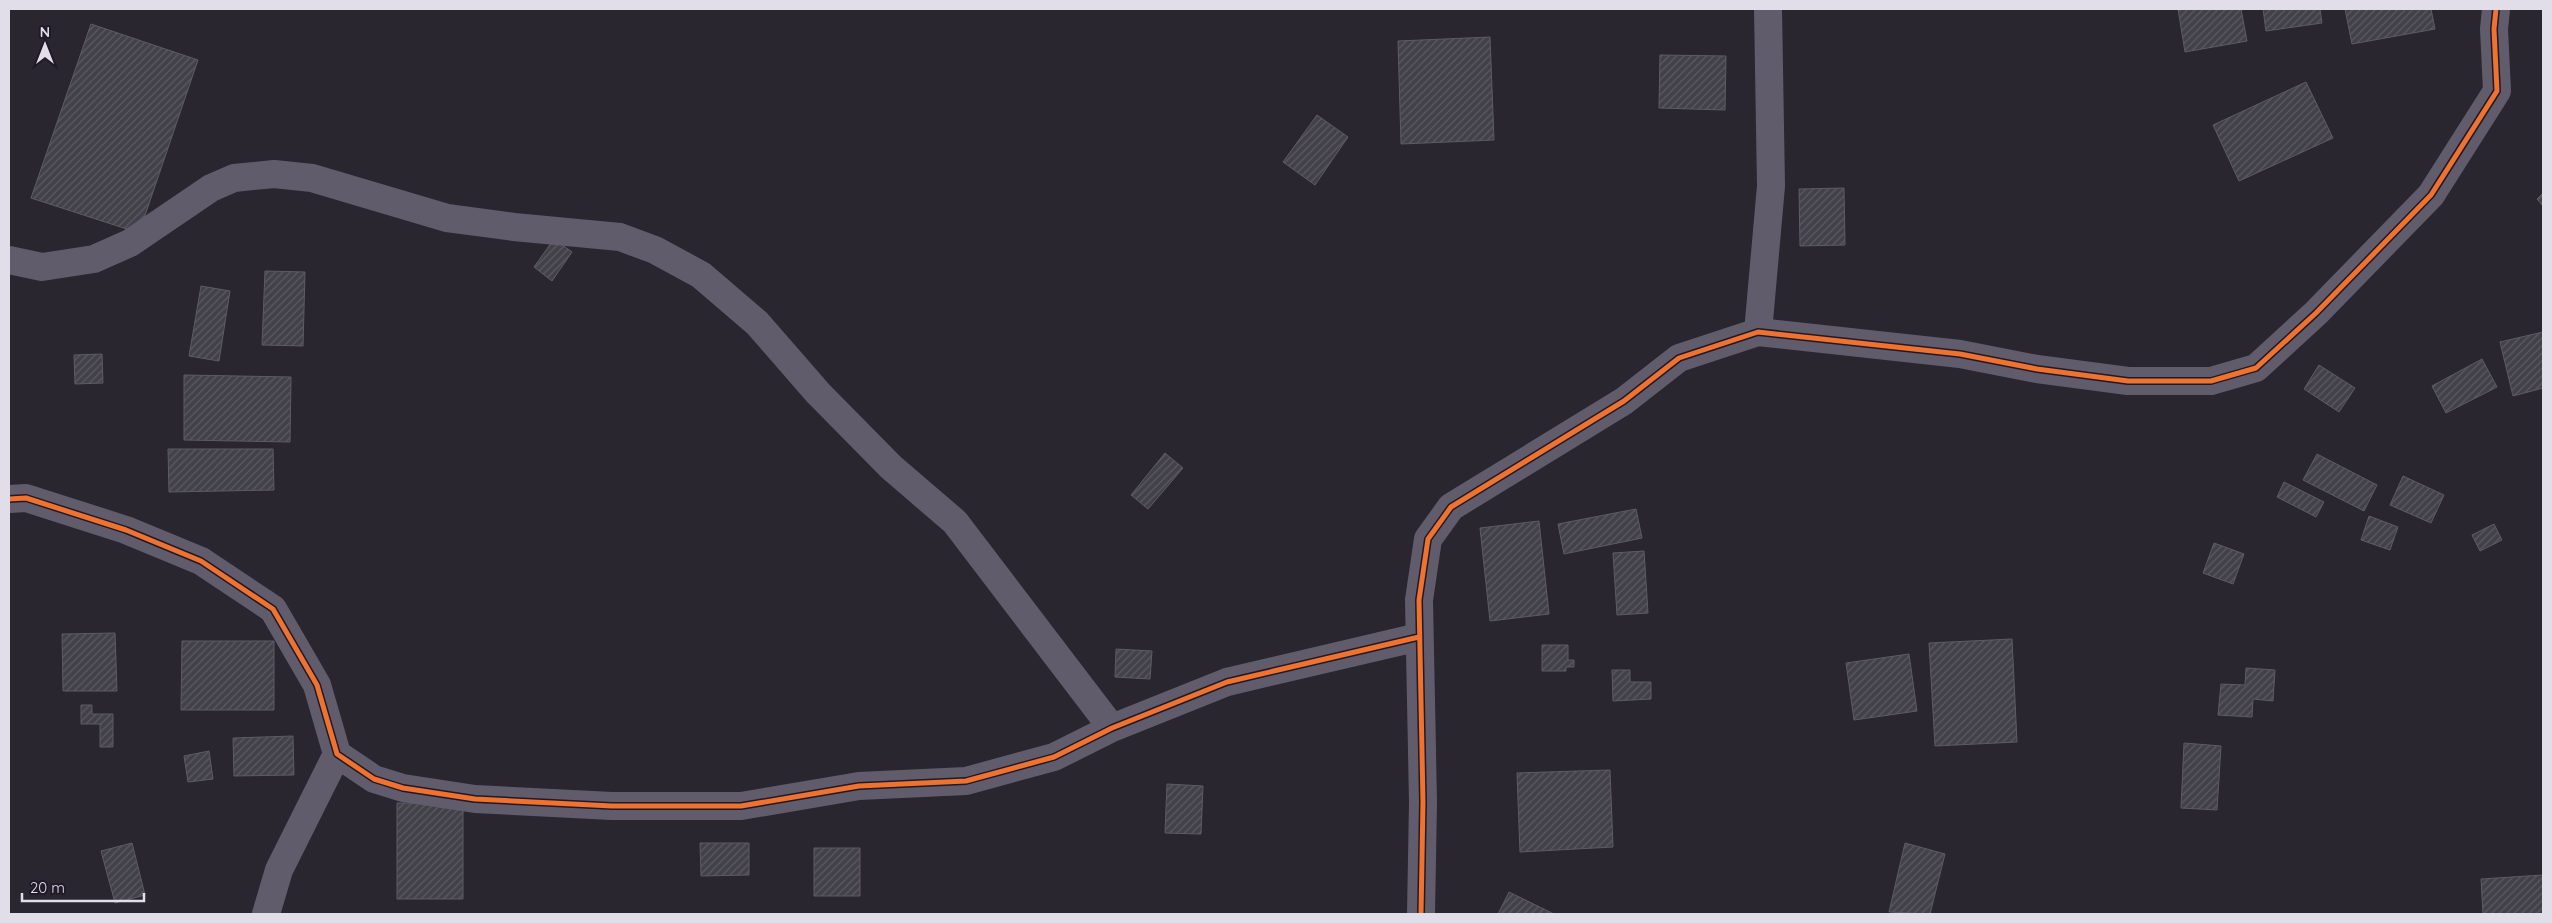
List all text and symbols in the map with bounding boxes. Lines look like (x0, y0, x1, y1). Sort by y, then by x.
north arrow (20, 20, 70, 70)
text: N (40, 23, 50, 41)
scale bar (22, 870, 145, 902)
text: 20 m (30, 878, 65, 897)

